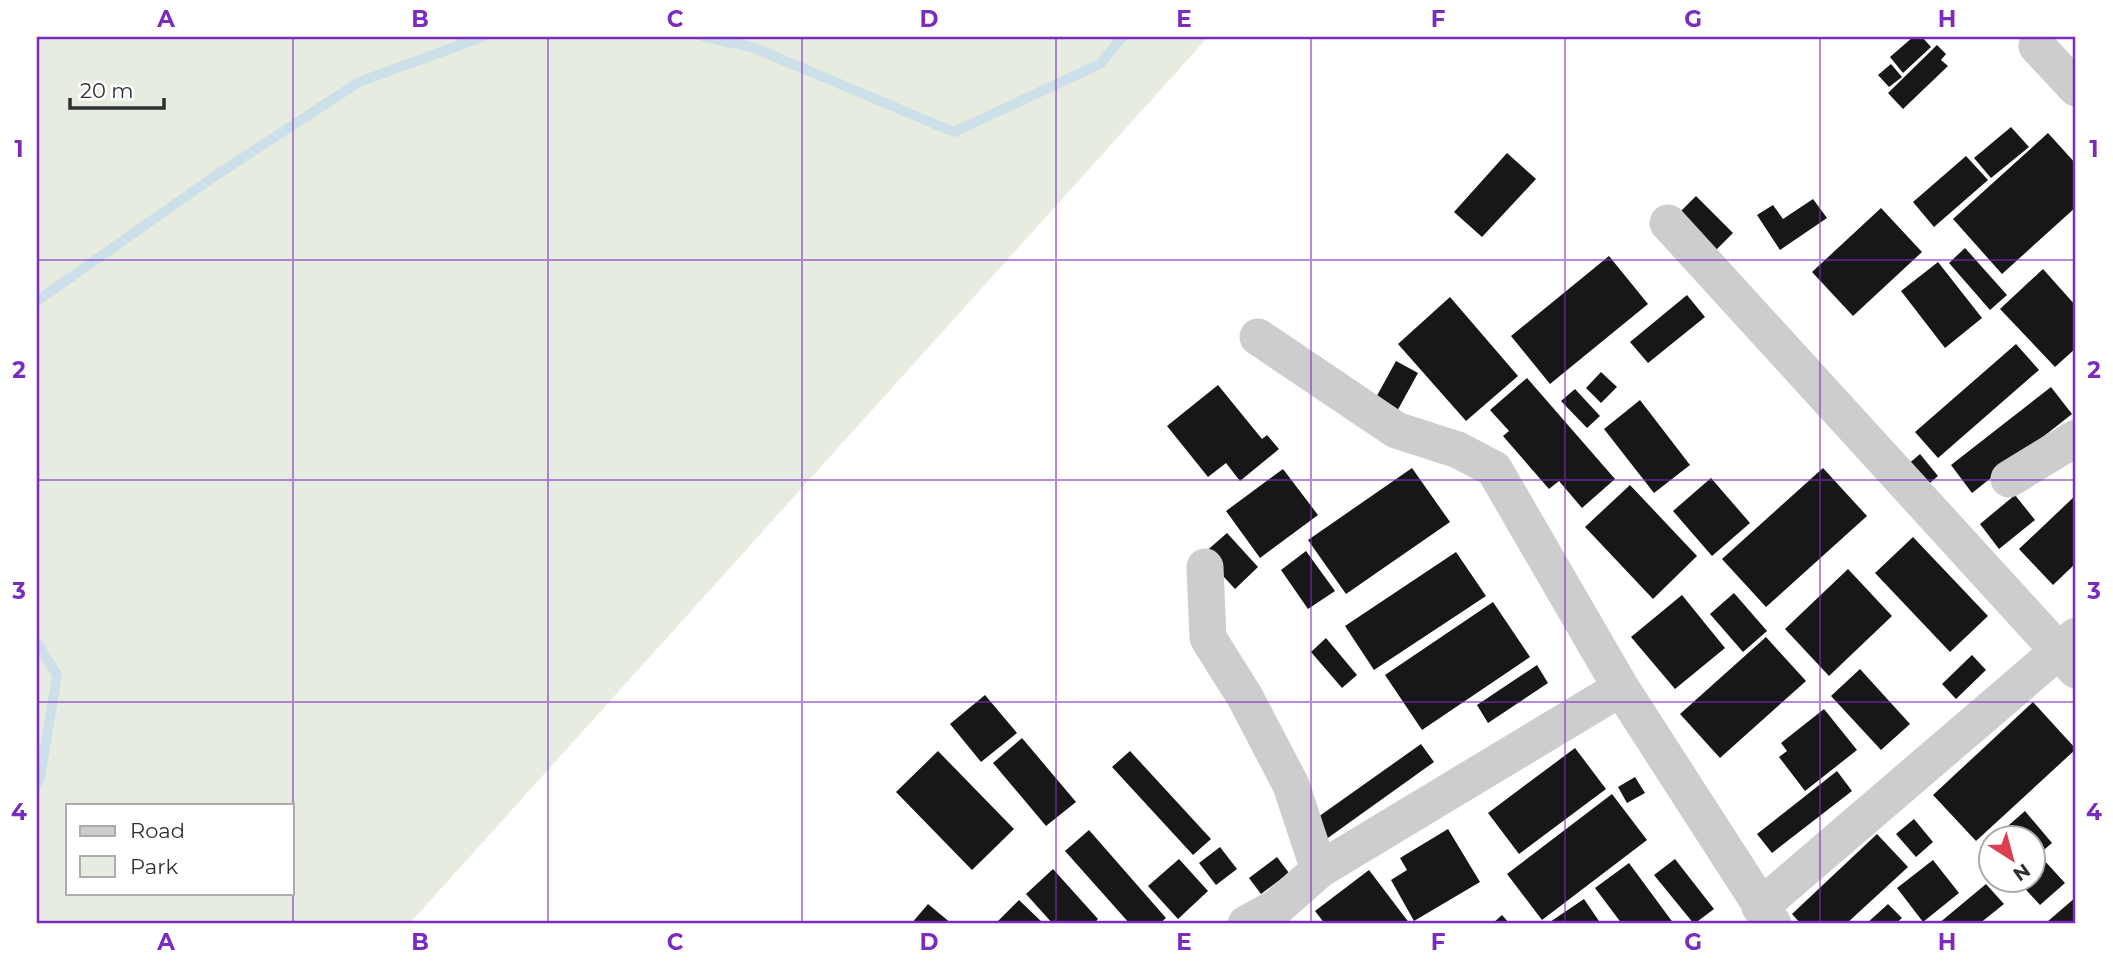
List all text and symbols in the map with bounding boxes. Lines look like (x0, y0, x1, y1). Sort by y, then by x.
text: A (156, 5, 175, 33)
text: B (411, 5, 429, 33)
text: C (667, 5, 684, 33)
text: D (920, 5, 939, 33)
text: E (1176, 5, 1192, 33)
text: F (1431, 5, 1446, 33)
text: G (1684, 5, 1702, 33)
text: H (1938, 5, 1956, 33)
scale bar (70, 66, 164, 110)
text: 20 m (80, 78, 134, 103)
text: 1 (14, 135, 24, 163)
text: 1 (2089, 135, 2099, 163)
text: 2 (12, 356, 26, 384)
text: 2 (2087, 356, 2101, 384)
text: 3 (11, 577, 26, 605)
text: 3 (2086, 577, 2101, 605)
text: 4 (11, 798, 27, 826)
text: 4 (2086, 798, 2102, 826)
legend (66, 804, 294, 894)
text: Road (130, 818, 185, 843)
north arrow (1976, 824, 2046, 894)
text: Park (130, 854, 178, 879)
text: N (2009, 859, 2035, 886)
text: A (156, 928, 175, 956)
text: B (411, 928, 429, 956)
text: C (667, 928, 684, 956)
text: D (920, 928, 939, 956)
text: E (1176, 928, 1192, 956)
text: F (1431, 928, 1446, 956)
text: G (1684, 928, 1702, 956)
text: H (1938, 928, 1956, 956)

